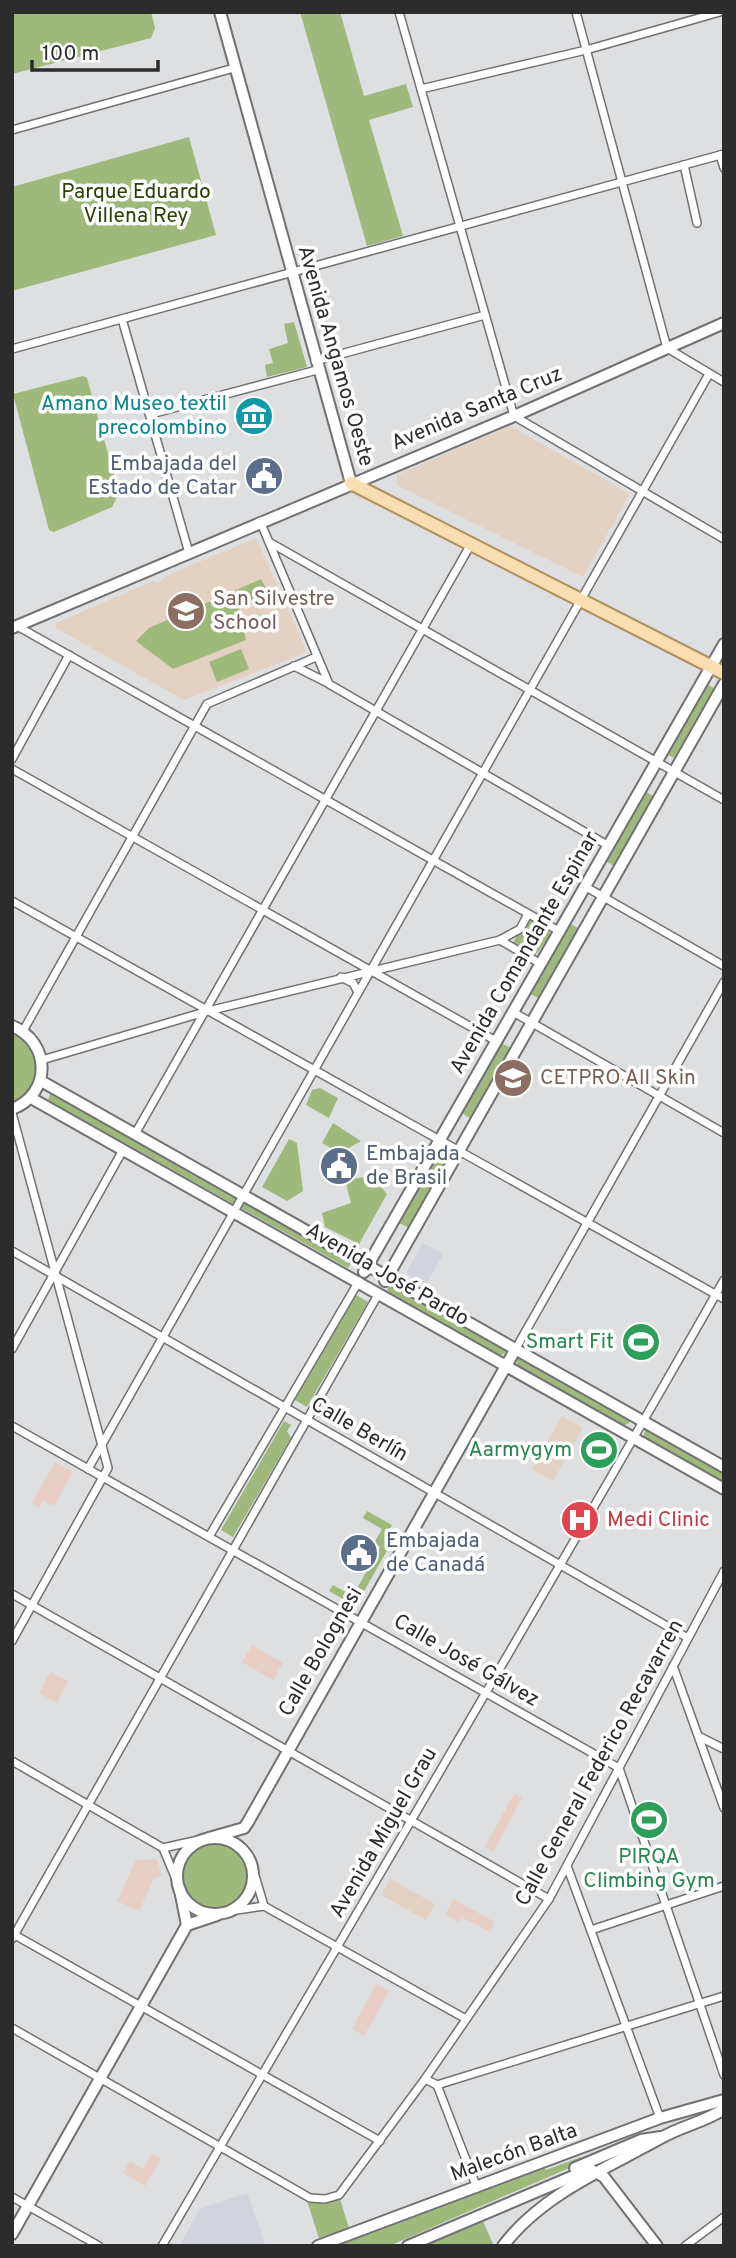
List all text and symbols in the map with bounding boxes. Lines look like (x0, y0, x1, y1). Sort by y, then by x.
scale bar (32, 28, 158, 72)
text: 100 m (42, 41, 99, 68)
park label: Parque Eduardo Villena Rey (61, 179, 211, 230)
street label: Avenida Angamos Oeste (291, 242, 379, 470)
street label: Avenida Santa Cruz (387, 361, 567, 457)
place label: Amano Museo textil precolombino (41, 391, 227, 442)
museum icon: Amano Museo textil precolombino (233, 395, 275, 437)
place label: Embajada del Estado de Catar (88, 451, 237, 502)
public building icon: Embajada del Estado de Catar (243, 455, 285, 497)
place label: San Silvestre School (213, 586, 335, 637)
school or university icon: San Silvestre School (165, 590, 207, 632)
street label: Avenida Comandante Espinar (444, 827, 606, 1079)
school or university icon: CETPRO All Skin (492, 1057, 534, 1099)
place label: CETPRO All Skin (540, 1065, 696, 1092)
place label: Embajada de Brasil (366, 1141, 460, 1192)
public building icon: Embajada de Brasil (318, 1145, 360, 1187)
street label: Avenida José Pardo (300, 1217, 474, 1333)
sports icon: Smart Fit (620, 1321, 662, 1363)
place label: Smart Fit (526, 1329, 614, 1356)
street label: Calle Berlín (305, 1391, 413, 1469)
sports icon: Aarmygym (578, 1429, 620, 1471)
place label: Aarmygym (469, 1437, 572, 1464)
hospital icon: Medi Clinic (559, 1499, 601, 1541)
place label: Medi Clinic (607, 1507, 710, 1534)
place label: Embajada de Canadá (386, 1528, 485, 1579)
public building icon: Embajada de Canadá (338, 1532, 380, 1574)
street label: Calle Bolognesi (273, 1582, 369, 1722)
street label: Calle José Gálvez (388, 1608, 544, 1714)
street label: Calle General Federico Recavarren (510, 1615, 690, 1911)
street label: Avenida Miguel Grau (324, 1743, 444, 1923)
sports icon: PIRQA Climbing Gym (628, 1799, 670, 1841)
place label: PIRQA Climbing Gym (583, 1844, 715, 1895)
street label: Malecón Balta (447, 2118, 581, 2188)

